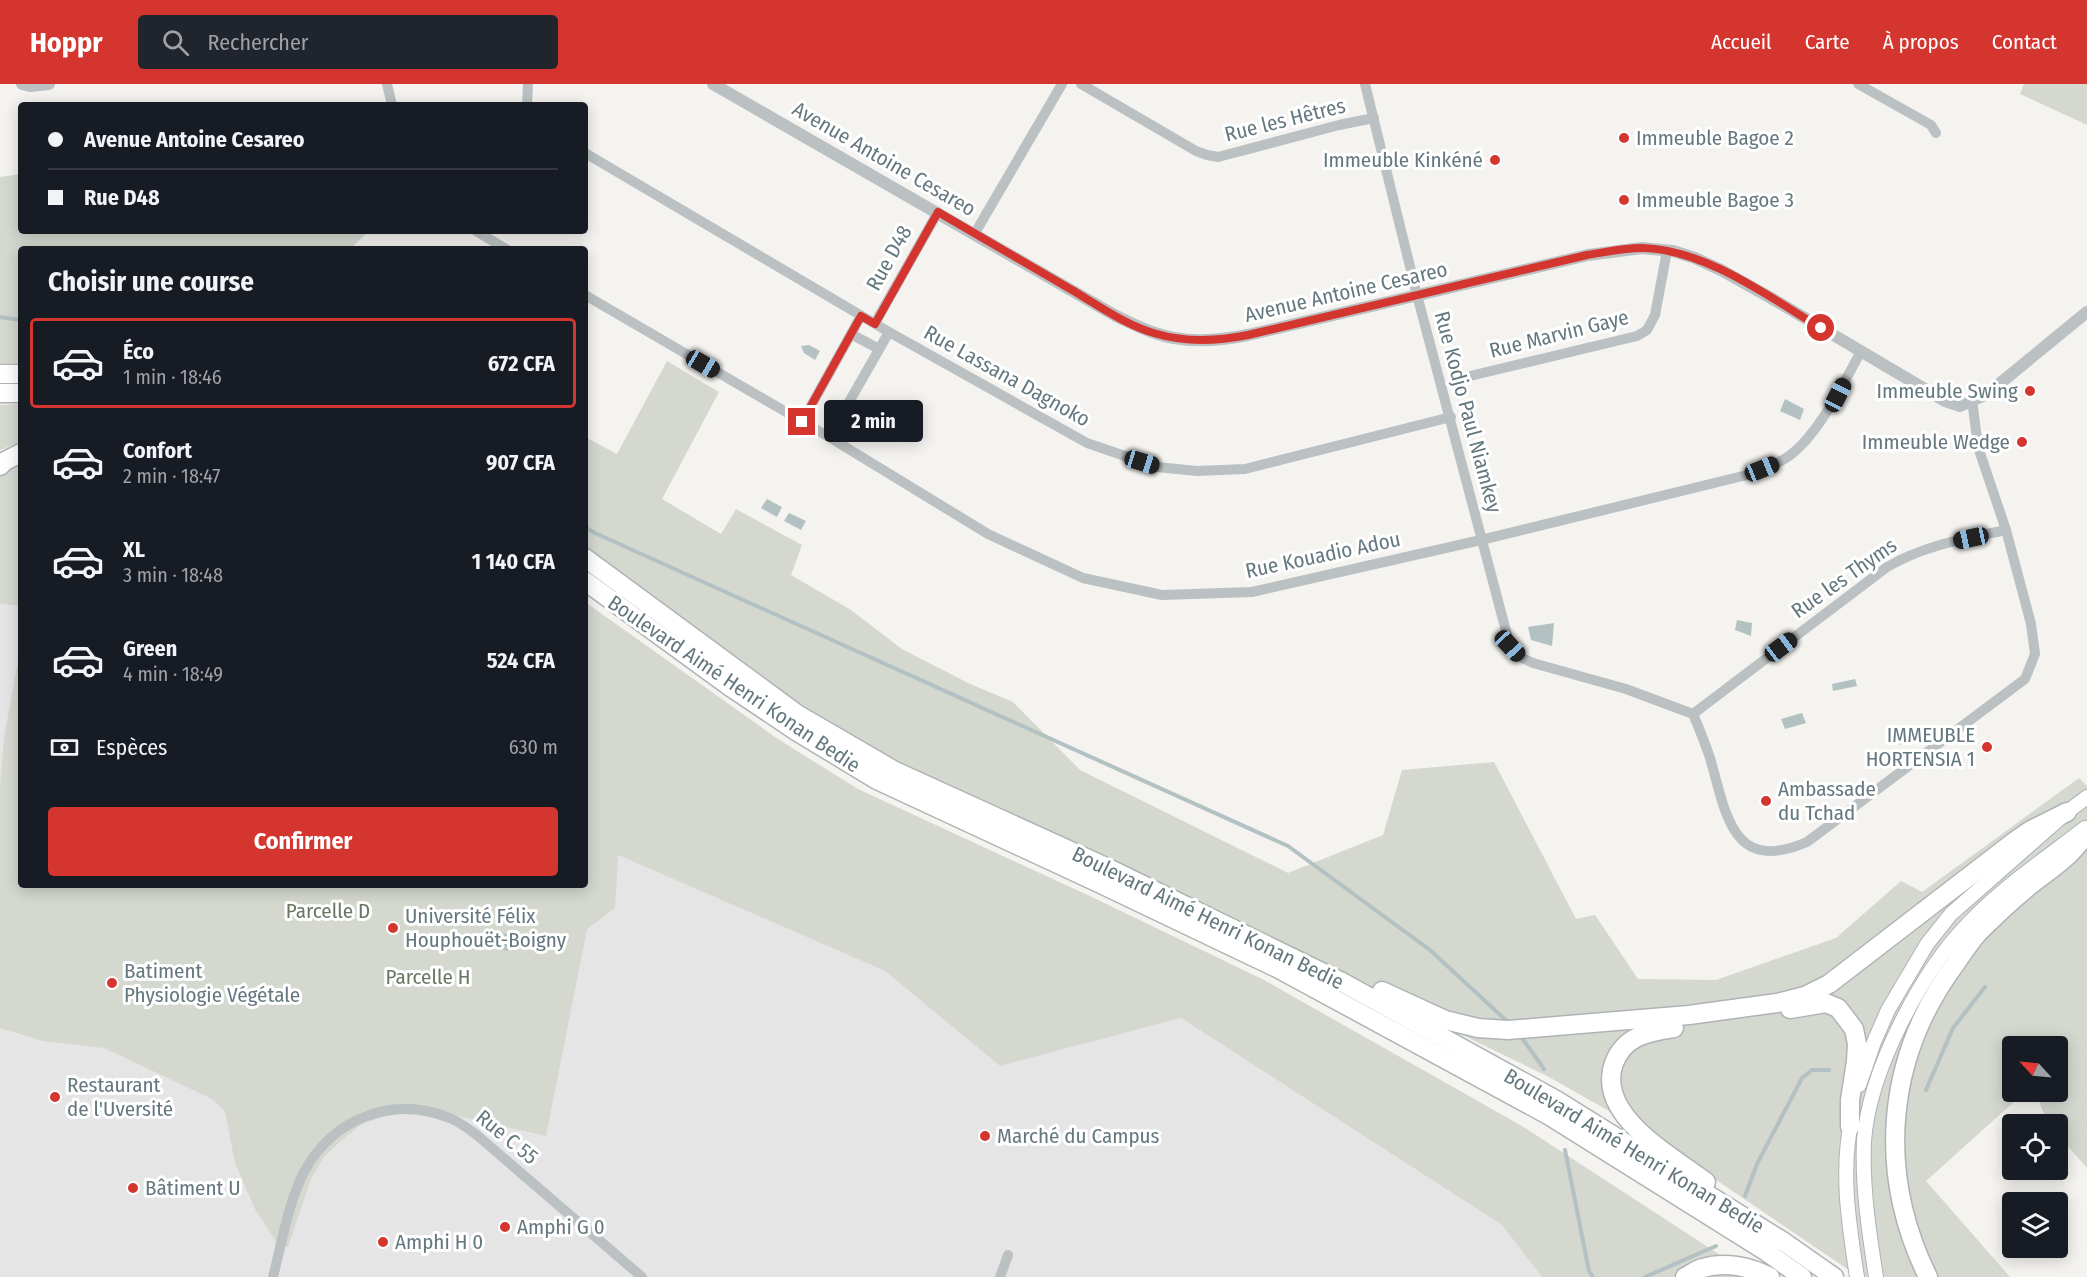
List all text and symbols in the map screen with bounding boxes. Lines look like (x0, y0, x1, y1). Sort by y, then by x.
search box (138, 15, 558, 69)
text: Hoppr (30, 26, 102, 59)
icon: search (159, 26, 192, 59)
text: Rechercher (207, 29, 309, 56)
text: Accueil (1711, 29, 1772, 55)
text: Carte (1805, 29, 1850, 55)
text: À propos (1883, 29, 1959, 55)
text: Contact (1992, 29, 2057, 55)
street label: Rue les Hêtres (1222, 92, 1348, 148)
street label: Avenue Antoine Cesareo (788, 96, 980, 222)
place label: Immeuble Bagoe 2 (1636, 125, 1794, 151)
text: Avenue Antoine Cesareo (84, 126, 305, 153)
marker: Immeuble Bagoe 2 (1617, 131, 1631, 145)
place label: Immeuble Kinkéné (1323, 147, 1483, 173)
marker: Immeuble Kinkéné (1488, 153, 1502, 167)
text: Rue D48 (84, 184, 160, 211)
place label: Immeuble Bagoe 3 (1636, 187, 1794, 213)
marker: Immeuble Bagoe 3 (1617, 193, 1631, 207)
street label: Rue D48 (861, 221, 917, 295)
street label: Avenue Antoine Cesareo (1242, 256, 1450, 328)
text: Choisir une course (48, 266, 254, 298)
street label: Rue Marvin Gaye (1487, 304, 1631, 364)
street label: Rue Kodjo Paul Niamkey (1429, 308, 1508, 516)
route start (1807, 314, 1834, 341)
street label: Rue Lassana Dagnoko (919, 320, 1095, 432)
icon: car (51, 336, 105, 390)
text: Éco (123, 338, 154, 365)
car (683, 347, 723, 381)
text: 672 CFA (488, 350, 555, 377)
text: 1 min · 18:46 (123, 365, 222, 389)
car (1822, 375, 1854, 415)
place label: Immeuble Swing (1877, 378, 2018, 404)
marker: Immeuble Swing (2023, 384, 2037, 398)
callout: 2 min (823, 401, 922, 443)
route end (788, 408, 815, 435)
text: 2 min (851, 409, 896, 433)
place label: Immeuble Wedge (1862, 429, 2010, 455)
icon: car (51, 435, 105, 489)
marker: Immeuble Wedge (2015, 435, 2029, 449)
text: Confort (123, 437, 192, 464)
car (1122, 448, 1162, 476)
text: 907 CFA (486, 449, 555, 476)
car (1742, 454, 1782, 484)
text: 2 min · 18:47 (123, 464, 220, 488)
car (1952, 525, 1990, 551)
street label: Rue Kouadio Adou (1243, 526, 1403, 584)
street label: Rue les Thyms (1786, 532, 1902, 624)
icon: car (51, 534, 105, 588)
text: XL (123, 536, 145, 563)
text: 1 140 CFA (472, 548, 555, 575)
text: 3 min · 18:48 (123, 563, 223, 587)
street label: Boulevard Aimé Henri Konan Bedie (603, 590, 865, 778)
car (1491, 627, 1529, 665)
car (1761, 629, 1801, 665)
icon: car (51, 633, 105, 687)
text: Green (123, 635, 177, 662)
text: 524 CFA (487, 647, 555, 674)
text: 4 min · 18:49 (123, 662, 223, 686)
place label: IMMEUBLE HORTENSIA 1 (1866, 722, 1975, 772)
icon: cash (48, 731, 81, 764)
text: Espèces (96, 734, 167, 761)
text: 630 m (509, 735, 558, 759)
marker: IMMEUBLE HORTENSIA 1 (1980, 740, 1994, 754)
place label: Ambassade du Tchad (1778, 776, 1876, 826)
marker: Ambassade du Tchad (1759, 794, 1773, 808)
button: Confirmer (48, 807, 558, 876)
street label: Boulevard Aimé Henri Konan Bedie (1068, 841, 1348, 995)
park label: Parcelle D (286, 898, 370, 924)
place label: Université Félix Houphouët-Boigny (405, 903, 567, 953)
marker: Université Félix Houphouët-Boigny (386, 921, 400, 935)
place label: Batiment Physiologie Végétale (124, 958, 300, 1008)
park label: Parcelle H (386, 964, 470, 990)
marker: Batiment Physiologie Végétale (105, 976, 119, 990)
north arrow (2002, 1036, 2068, 1102)
map controls (2002, 1036, 2068, 1258)
street label: Boulevard Aimé Henri Konan Bedie (1499, 1063, 1769, 1239)
place label: Restaurant de l'Uversité (67, 1072, 173, 1122)
marker: Restaurant de l'Uversité (48, 1090, 62, 1104)
street label: Rue C 55 (471, 1104, 543, 1170)
button: locate (2002, 1114, 2068, 1180)
place label: Marché du Campus (997, 1123, 1160, 1149)
marker: Marché du Campus (978, 1129, 992, 1143)
place label: Bâtiment U (145, 1175, 241, 1201)
marker: Bâtiment U (126, 1181, 140, 1195)
button: layers (2002, 1192, 2068, 1258)
place label: Amphi G 0 (517, 1214, 605, 1240)
marker: Amphi G 0 (498, 1220, 512, 1234)
place label: Amphi H 0 (395, 1229, 483, 1255)
marker: Amphi H 0 (376, 1235, 390, 1249)

